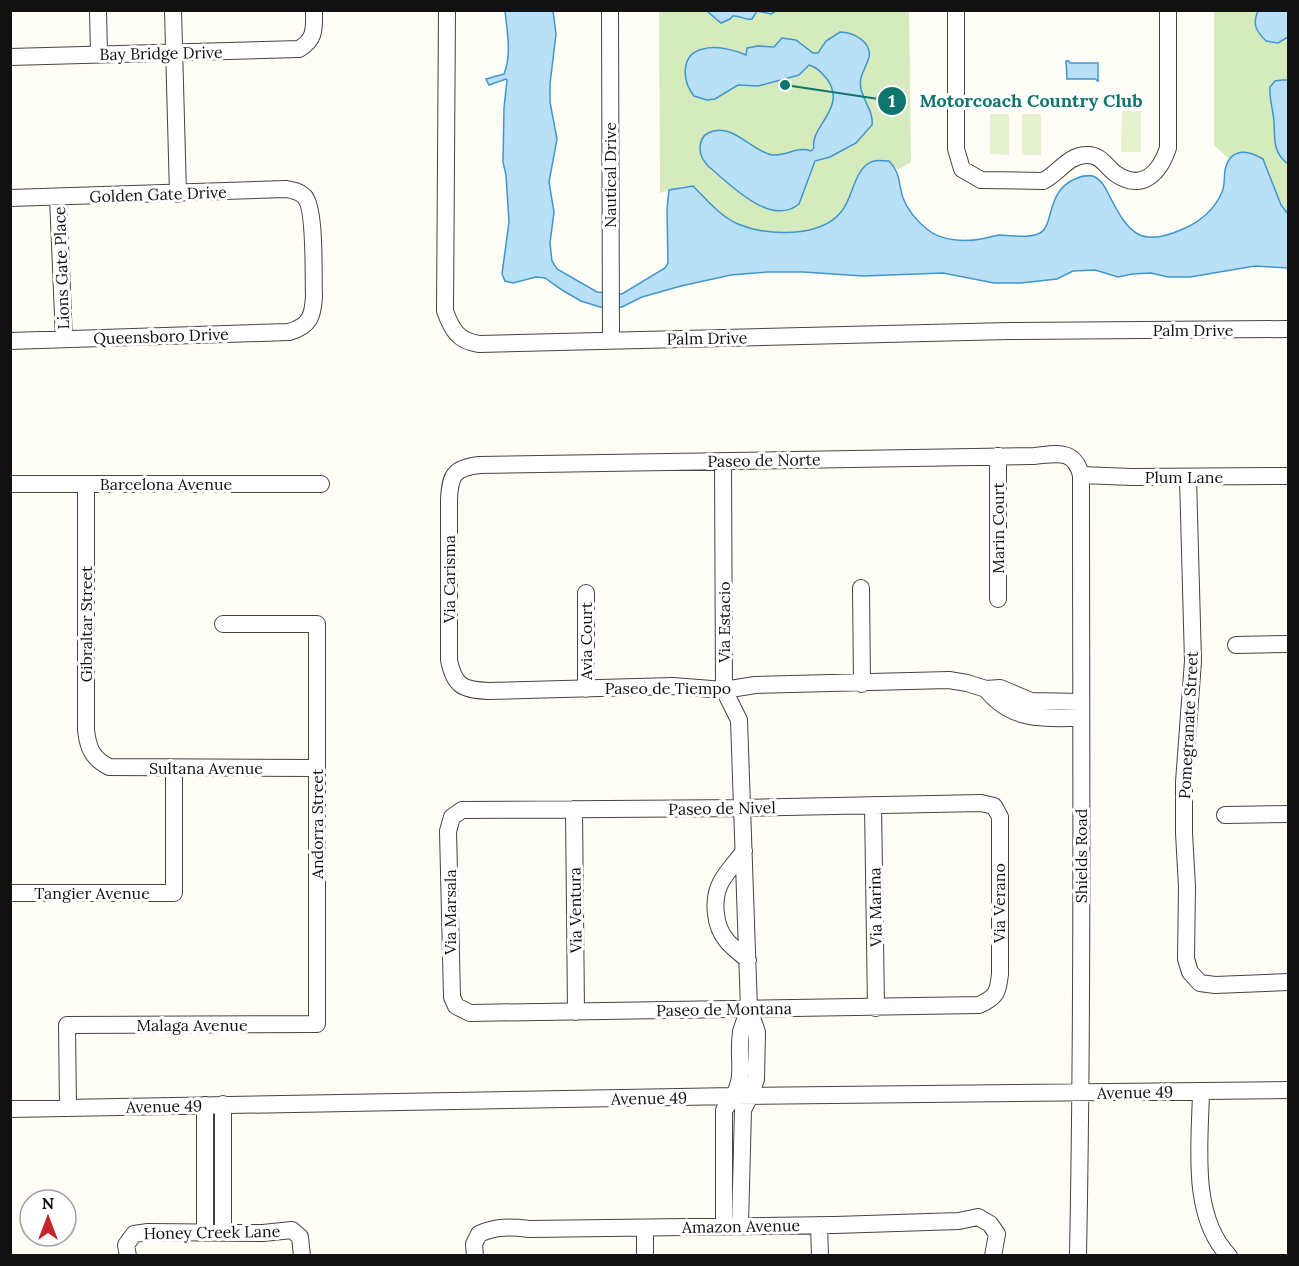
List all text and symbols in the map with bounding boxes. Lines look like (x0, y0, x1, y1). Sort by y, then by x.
street label: Bay Bridge Drive (99, 42, 223, 64)
callout: Motorcoach Country Club (877, 83, 1154, 119)
text: 1 (888, 89, 896, 112)
text: Motorcoach Country Club (919, 89, 1143, 112)
street label: Nautical Drive (600, 122, 620, 228)
street label: Golden Gate Drive (89, 182, 227, 206)
street label: Lions Gate Place (49, 206, 73, 330)
street label: Palm Drive (1153, 320, 1234, 340)
street label: Queensboro Drive (93, 324, 230, 348)
street label: Palm Drive (666, 327, 748, 349)
street label: Paseo de Norte (707, 449, 821, 471)
street label: Plum Lane (1145, 467, 1223, 487)
street label: Barcelona Avenue (100, 474, 232, 494)
street label: Marin Court (988, 481, 1008, 574)
street label: Via Carisma (439, 535, 459, 624)
street label: Gibraltar Street (76, 565, 96, 682)
street label: Via Estacio (714, 581, 734, 664)
street label: Avia Court (576, 601, 596, 681)
street label: Pomegranate Street (1174, 650, 1202, 799)
street label: Paseo de Tiempo (605, 678, 731, 698)
street label: Sultana Avenue (149, 758, 263, 778)
street label: Andorra Street (307, 768, 327, 880)
street label: Paseo de Nivel (668, 797, 776, 819)
street label: Shields Road (1071, 808, 1091, 903)
street label: Via Verano (989, 863, 1009, 944)
street label: Via Ventura (564, 867, 586, 954)
street label: Via Marina (864, 867, 886, 948)
street label: Via Marsala (440, 869, 460, 956)
street label: Tangier Avenue (34, 883, 150, 903)
street label: Paseo de Montana (656, 998, 792, 1020)
street label: Malaga Avenue (136, 1015, 248, 1035)
street label: Avenue 49 (1096, 1081, 1173, 1103)
street label: Avenue 49 (610, 1087, 687, 1109)
street label: Avenue 49 (125, 1095, 202, 1117)
north arrow (18, 1188, 78, 1248)
text: N (42, 1193, 54, 1213)
street label: Amazon Avenue (681, 1215, 801, 1237)
street label: Honey Creek Lane (143, 1221, 281, 1243)

